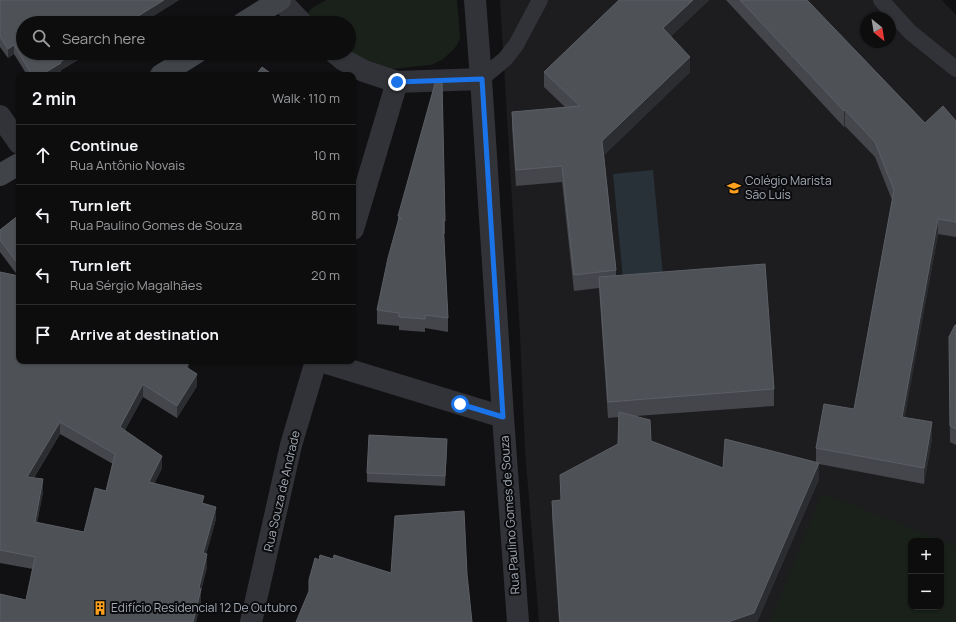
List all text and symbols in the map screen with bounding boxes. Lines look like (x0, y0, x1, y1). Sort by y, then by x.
north arrow (860, 12, 896, 48)
search box (16, 16, 356, 60)
icon: search (30, 27, 52, 49)
text: Search here (62, 28, 145, 49)
route end (388, 73, 406, 91)
text: 2 min (32, 87, 76, 110)
text: Walk · 110 m (272, 89, 340, 107)
text: Continue (70, 135, 138, 156)
icon: ahead (32, 144, 54, 166)
text: 10 m (313, 146, 340, 164)
text: Rua Antônio Novais (70, 156, 185, 174)
place label: Colégio Marista São Luís (745, 172, 832, 203)
school or university icon: Colégio Marista São Luís (726, 180, 742, 196)
text: Turn left (70, 195, 132, 216)
icon: left (32, 204, 54, 226)
text: 80 m (311, 206, 340, 224)
text: Rua Paulino Gomes de Souza (70, 216, 242, 234)
text: Turn left (70, 255, 132, 276)
icon: left (32, 264, 54, 286)
text: 20 m (311, 266, 340, 284)
text: Rua Sérgio Magalhães (70, 276, 202, 294)
icon: arrive (32, 324, 54, 346)
text: Arrive at destination (70, 324, 219, 345)
route start (451, 395, 469, 413)
street label: Rua Souza de Andrade (259, 429, 304, 553)
street label: Rua Paulino Gomes de Souza (495, 435, 524, 595)
map controls (908, 538, 944, 610)
button: + (908, 538, 944, 574)
button: − (908, 574, 944, 610)
place label: Edifício Residencial 12 De Outubro (111, 599, 297, 616)
building icon: Edifício Residencial 12 De Outubro (92, 600, 108, 616)

